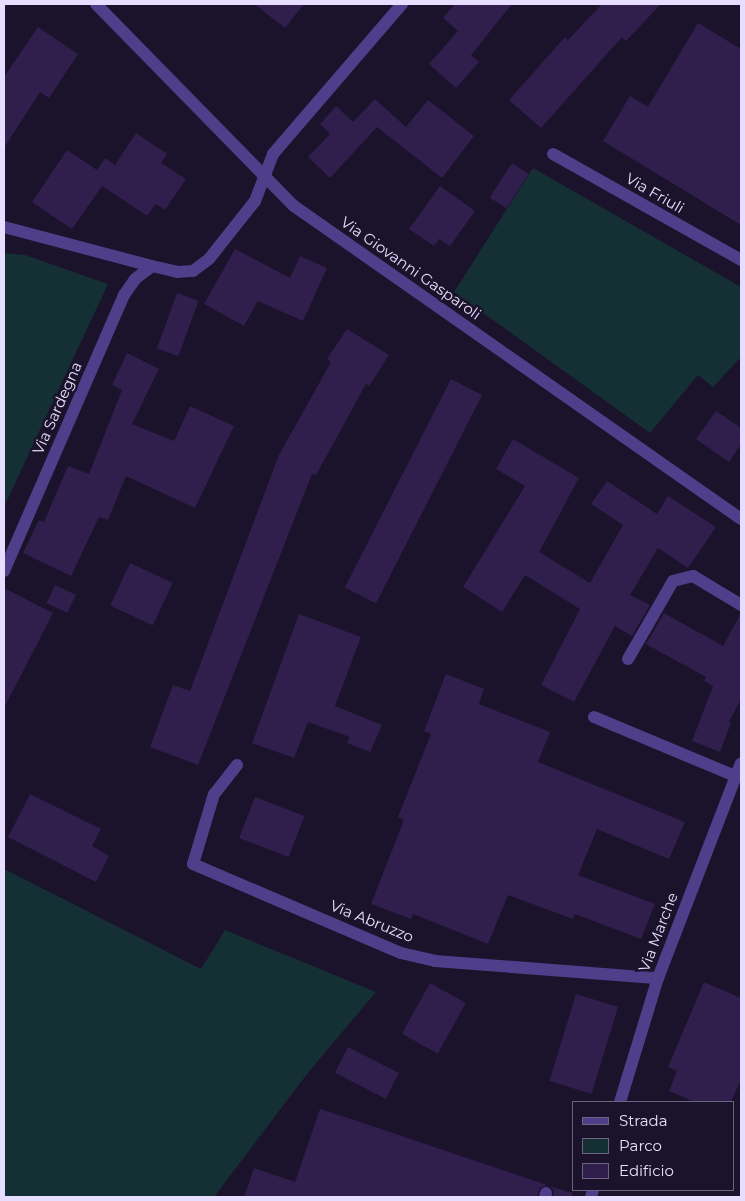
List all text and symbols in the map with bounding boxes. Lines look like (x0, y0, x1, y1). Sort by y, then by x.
street label: Via Friuli (623, 169, 687, 217)
street label: Via Giovanni Gasparoli (338, 213, 484, 323)
street label: Via Sardegna (29, 359, 85, 457)
street label: Via Marche (635, 890, 681, 974)
street label: Via Abruzzo (328, 896, 416, 946)
legend (572, 1101, 735, 1191)
text: Strada (619, 1111, 668, 1130)
text: Parco (619, 1136, 662, 1155)
text: Edificio (619, 1161, 674, 1180)

